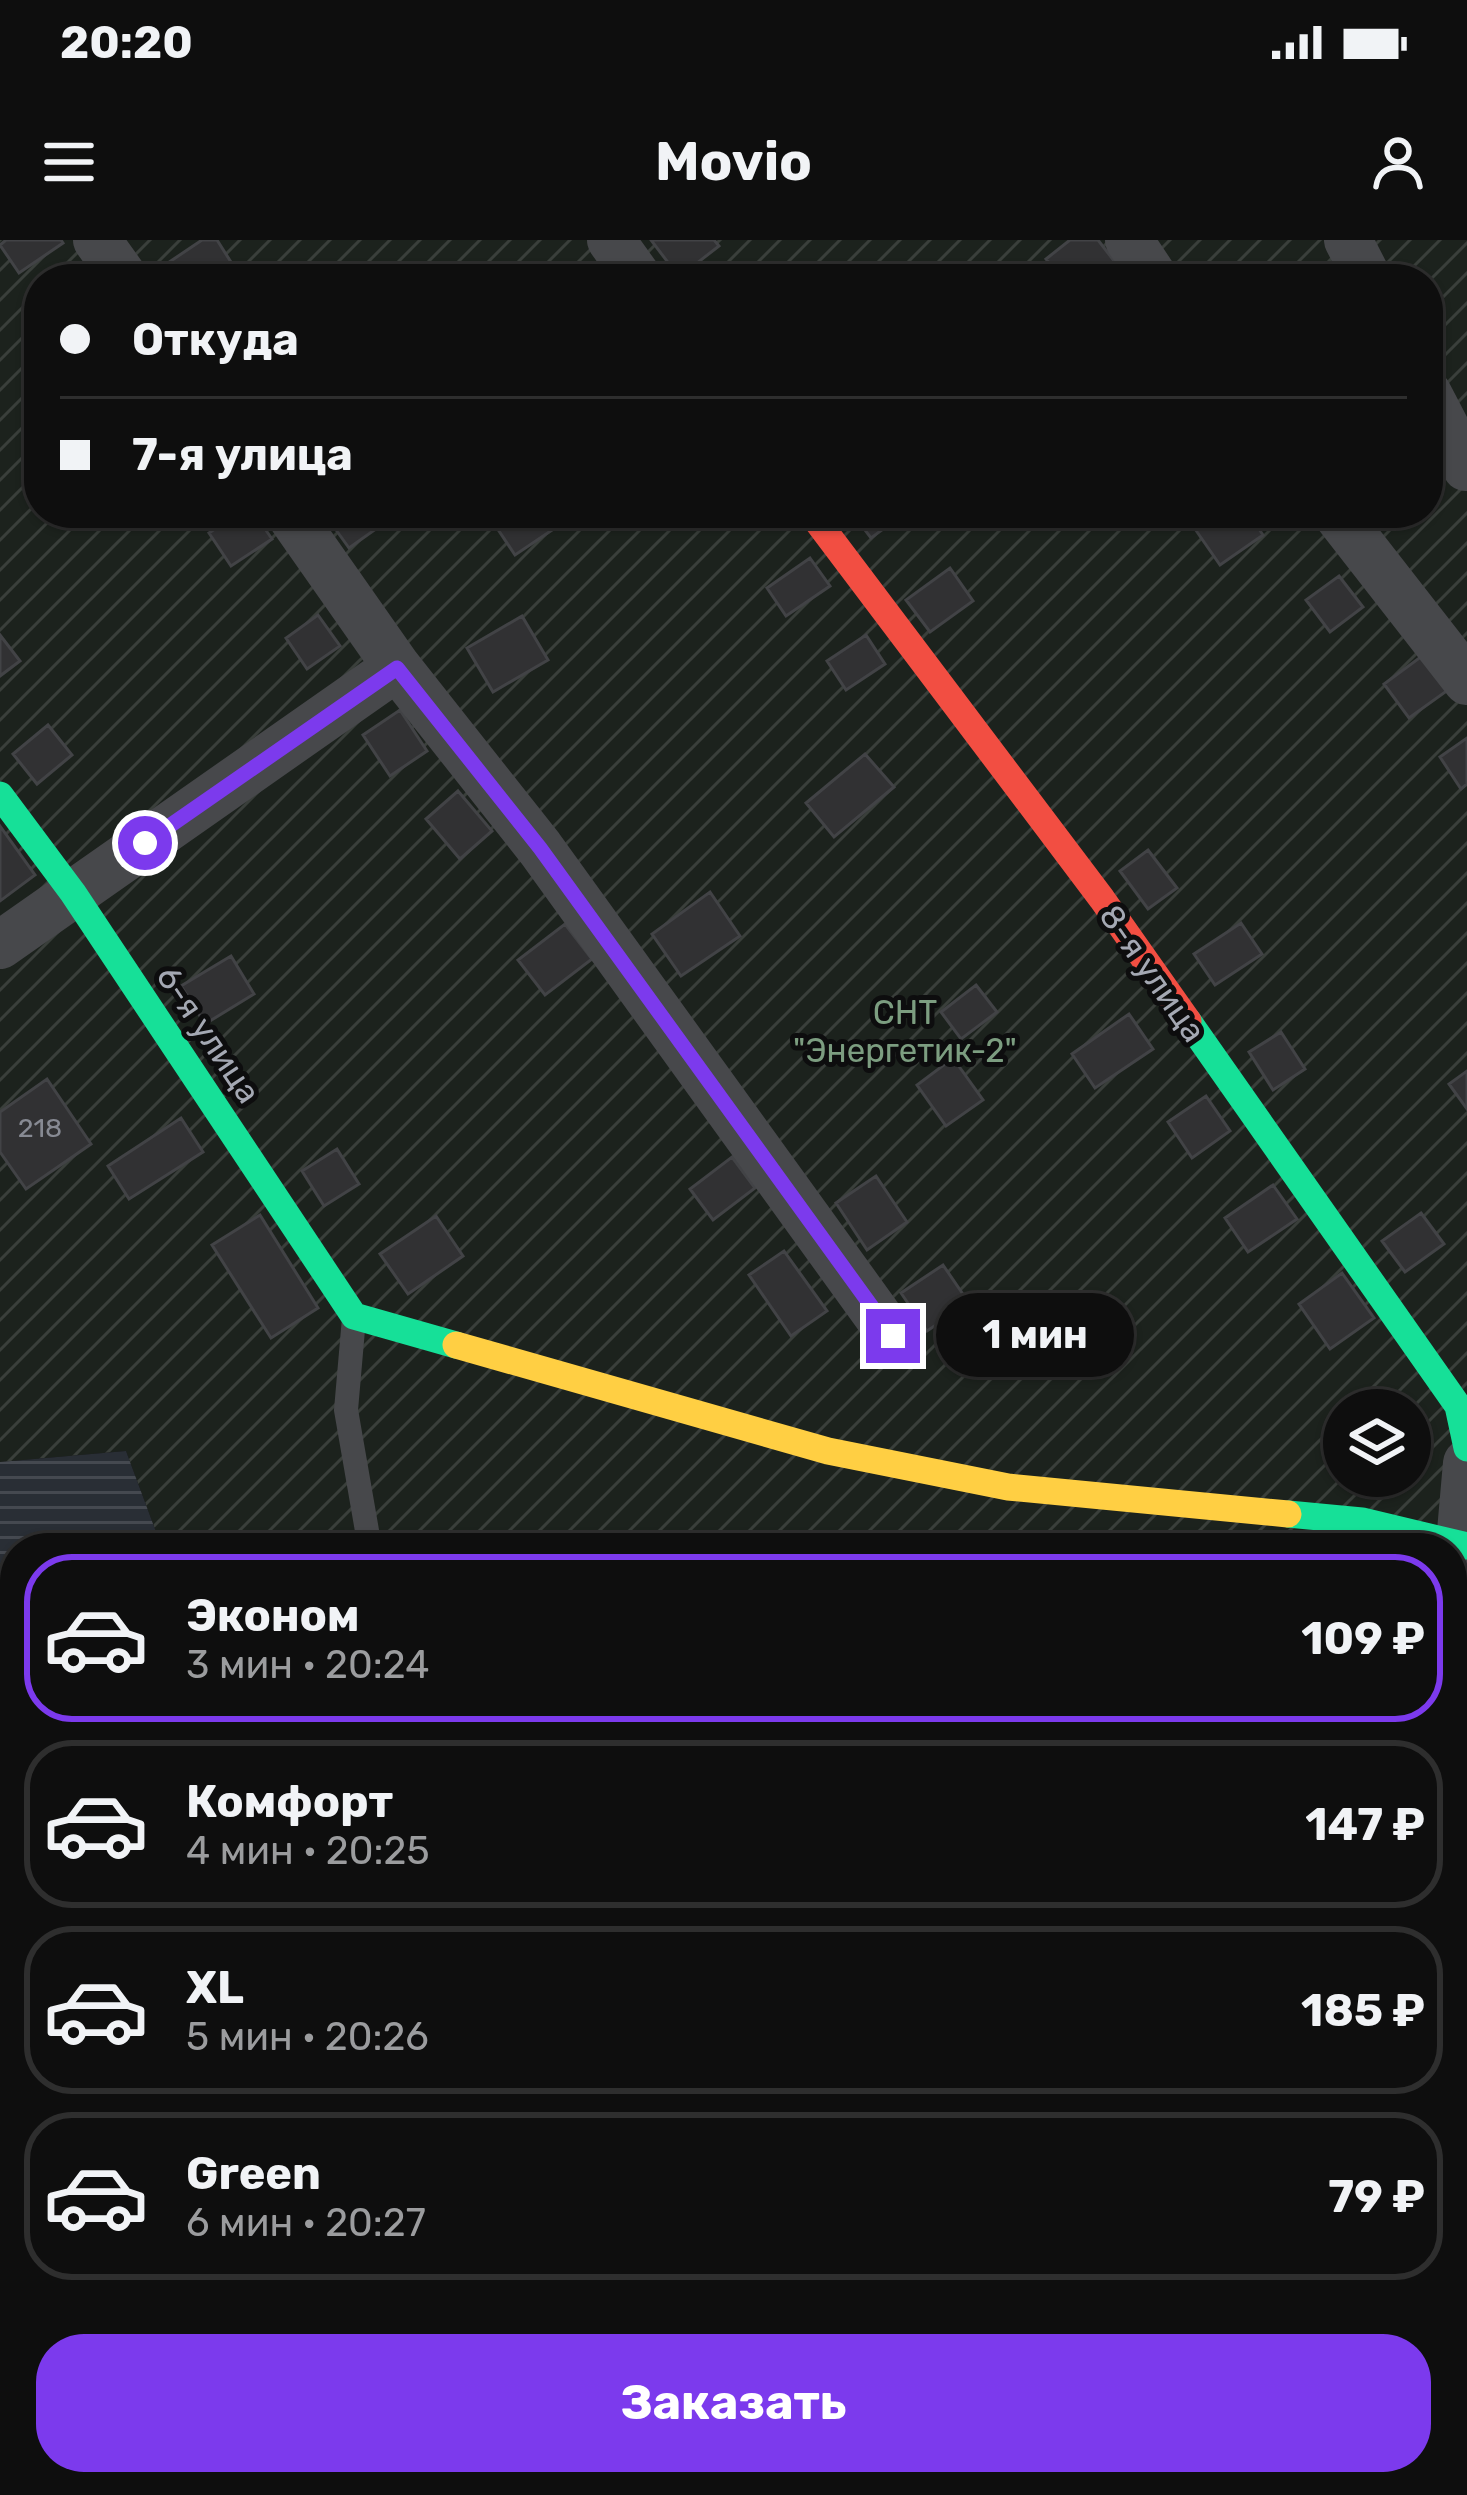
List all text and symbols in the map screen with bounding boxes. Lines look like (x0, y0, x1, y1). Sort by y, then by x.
text: 20:20 (60, 16, 193, 69)
icon: menu (36, 129, 102, 195)
icon: person (1365, 129, 1431, 195)
text: Movio (655, 130, 812, 194)
text: Откуда (132, 313, 299, 366)
text: 7-я улица (132, 428, 353, 481)
route start (118, 816, 172, 870)
street label: 8-я улица (1091, 897, 1214, 1049)
street label: 6-я улица (149, 958, 269, 1110)
park label: СHТ "Энергетик-2" (793, 993, 1017, 1070)
house number: 218 (18, 1112, 62, 1144)
callout: 1 мин (935, 1294, 1133, 1378)
route end (866, 1309, 920, 1363)
text: 1 мин (982, 1312, 1088, 1358)
map controls (1323, 1389, 1431, 1497)
button: layers (1323, 1389, 1431, 1497)
icon: car (42, 1584, 150, 1692)
text: Эконом (186, 1589, 360, 1642)
text: 109 ₽ (1301, 1612, 1425, 1665)
text: 3 мин · 20:24 (186, 1642, 429, 1688)
icon: car (42, 1770, 150, 1878)
text: Комфорт (186, 1775, 393, 1828)
text: 147 ₽ (1305, 1798, 1425, 1851)
text: 4 мин · 20:25 (186, 1828, 430, 1874)
icon: car (42, 1956, 150, 2064)
text: XL (186, 1961, 244, 2014)
text: 185 ₽ (1301, 1984, 1425, 2037)
text: 5 мин · 20:26 (186, 2014, 429, 2060)
icon: car (42, 2142, 150, 2250)
text: Green (186, 2147, 321, 2200)
text: 79 ₽ (1328, 2170, 1425, 2223)
text: 6 мин · 20:27 (186, 2200, 426, 2246)
button: Заказать (36, 2334, 1431, 2472)

